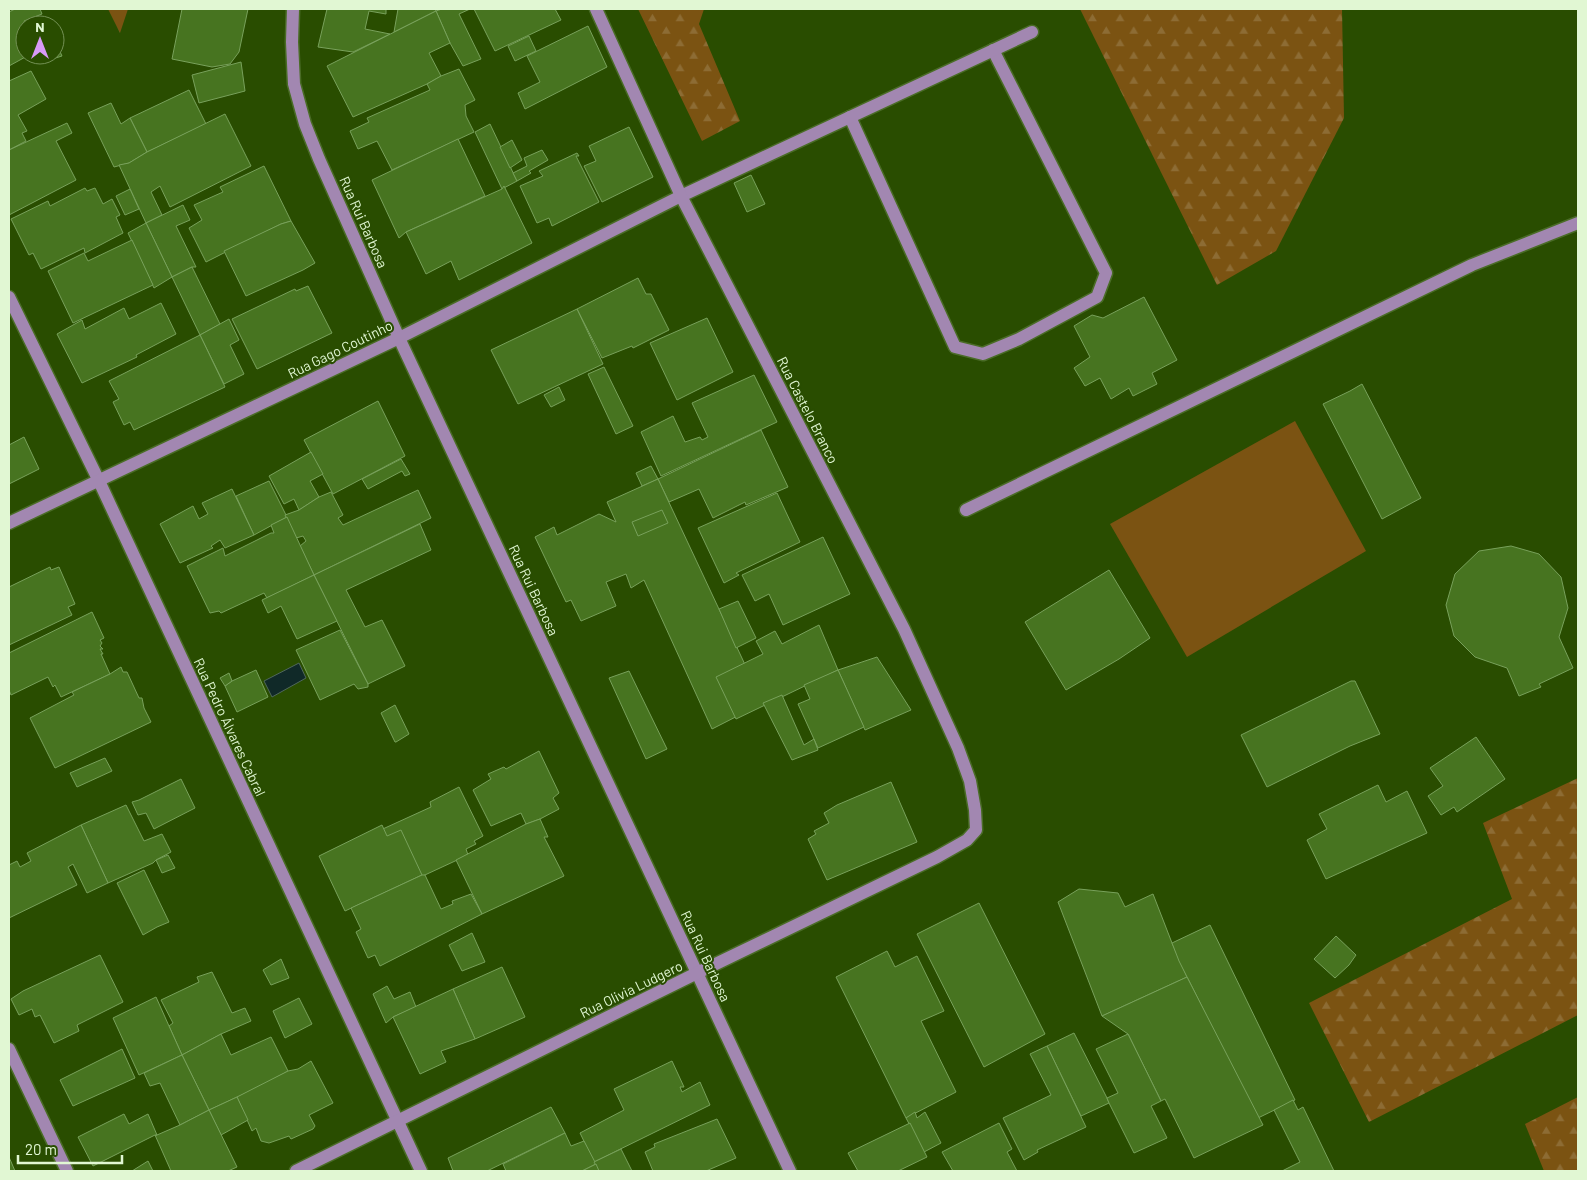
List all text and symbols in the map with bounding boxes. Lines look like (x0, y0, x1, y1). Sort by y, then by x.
north arrow (15, 15, 65, 65)
text: N (35, 18, 45, 35)
street label: Rua Rui Barbosa (336, 174, 392, 270)
street label: Rua Gago Coutinho (285, 316, 395, 382)
street label: Rua Castelo Branco (774, 354, 842, 466)
street label: Rua Rui Barbosa (505, 542, 563, 638)
street label: Rua Pedro Álvares Cabral (190, 655, 270, 799)
street label: Rua Rui Barbosa (677, 908, 735, 1004)
street label: Rua Olivia Ludgero (577, 957, 685, 1021)
scale bar (18, 1132, 121, 1164)
text: 20 m (25, 1140, 57, 1158)

